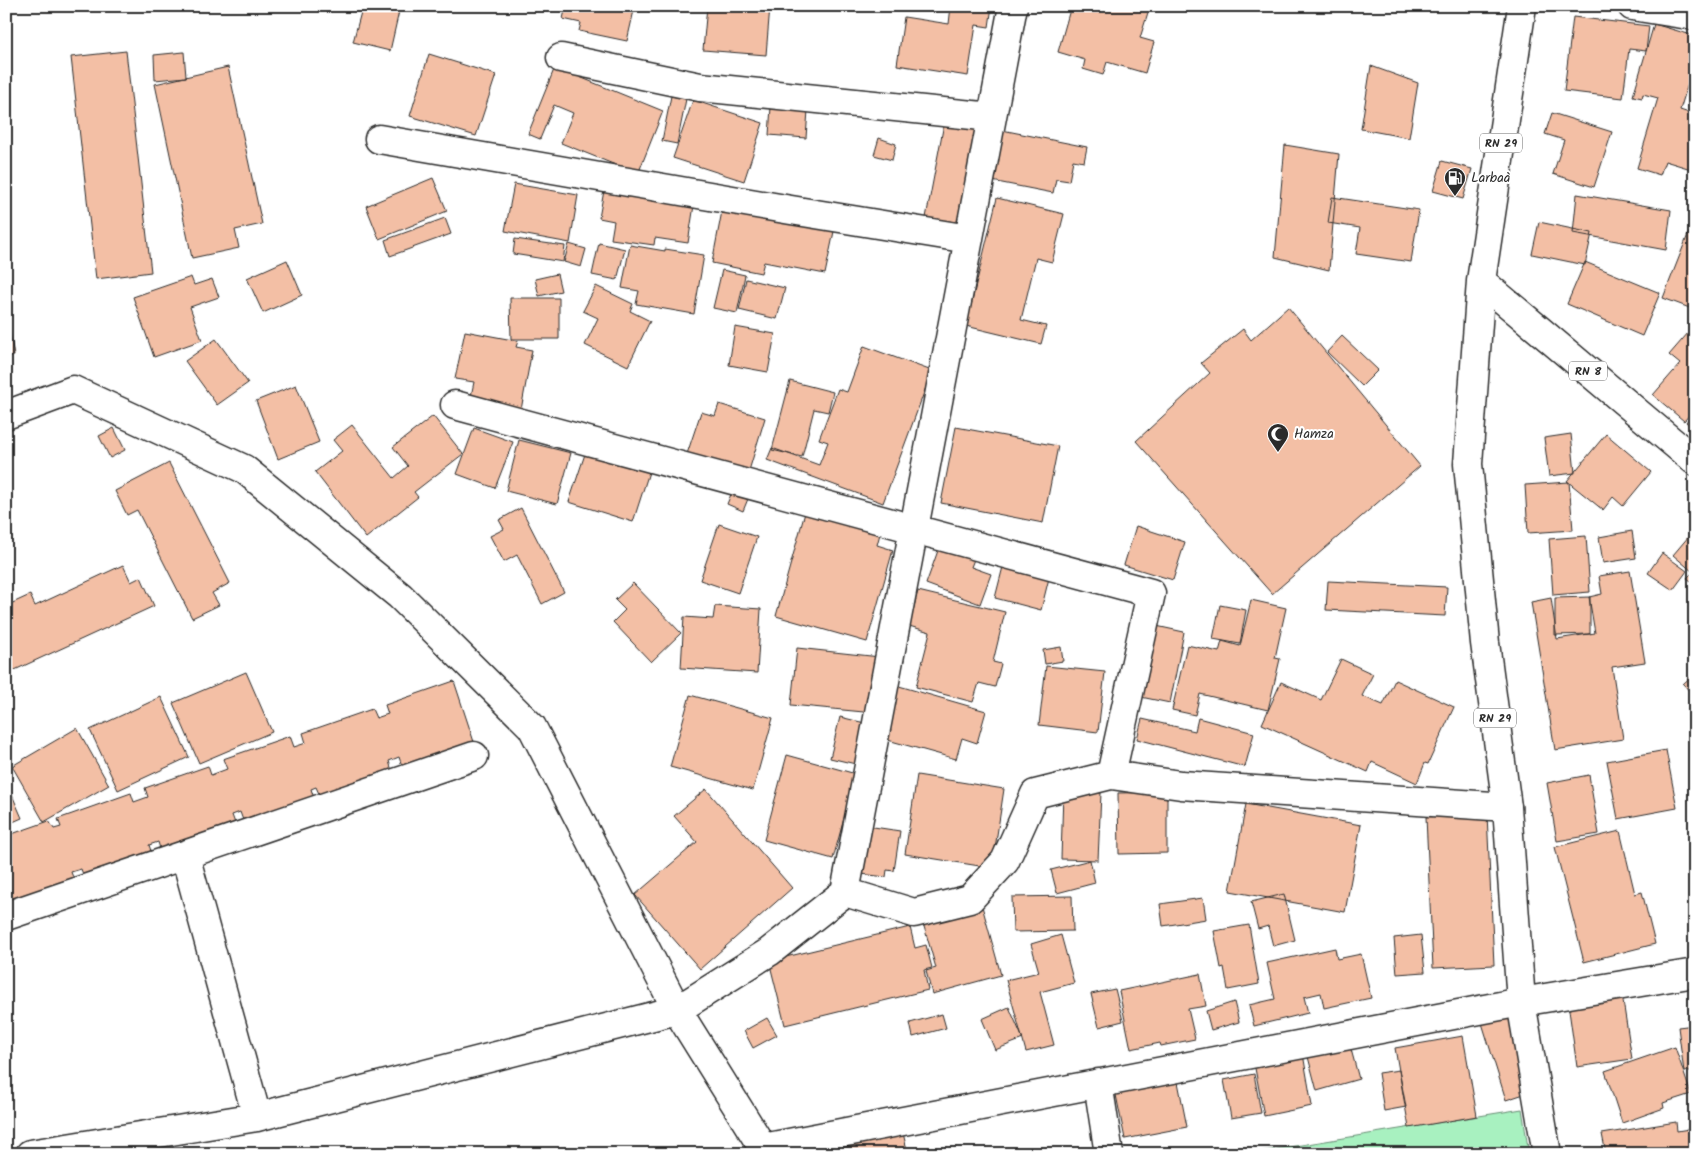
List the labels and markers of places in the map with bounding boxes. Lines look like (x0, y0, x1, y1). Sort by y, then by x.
fuel station icon: Larbaà (1443, 166, 1467, 197)
place label: Larbaà (1471, 167, 1511, 189)
mosque icon: Hamza (1266, 422, 1290, 453)
place label: Hamza (1294, 423, 1334, 445)

